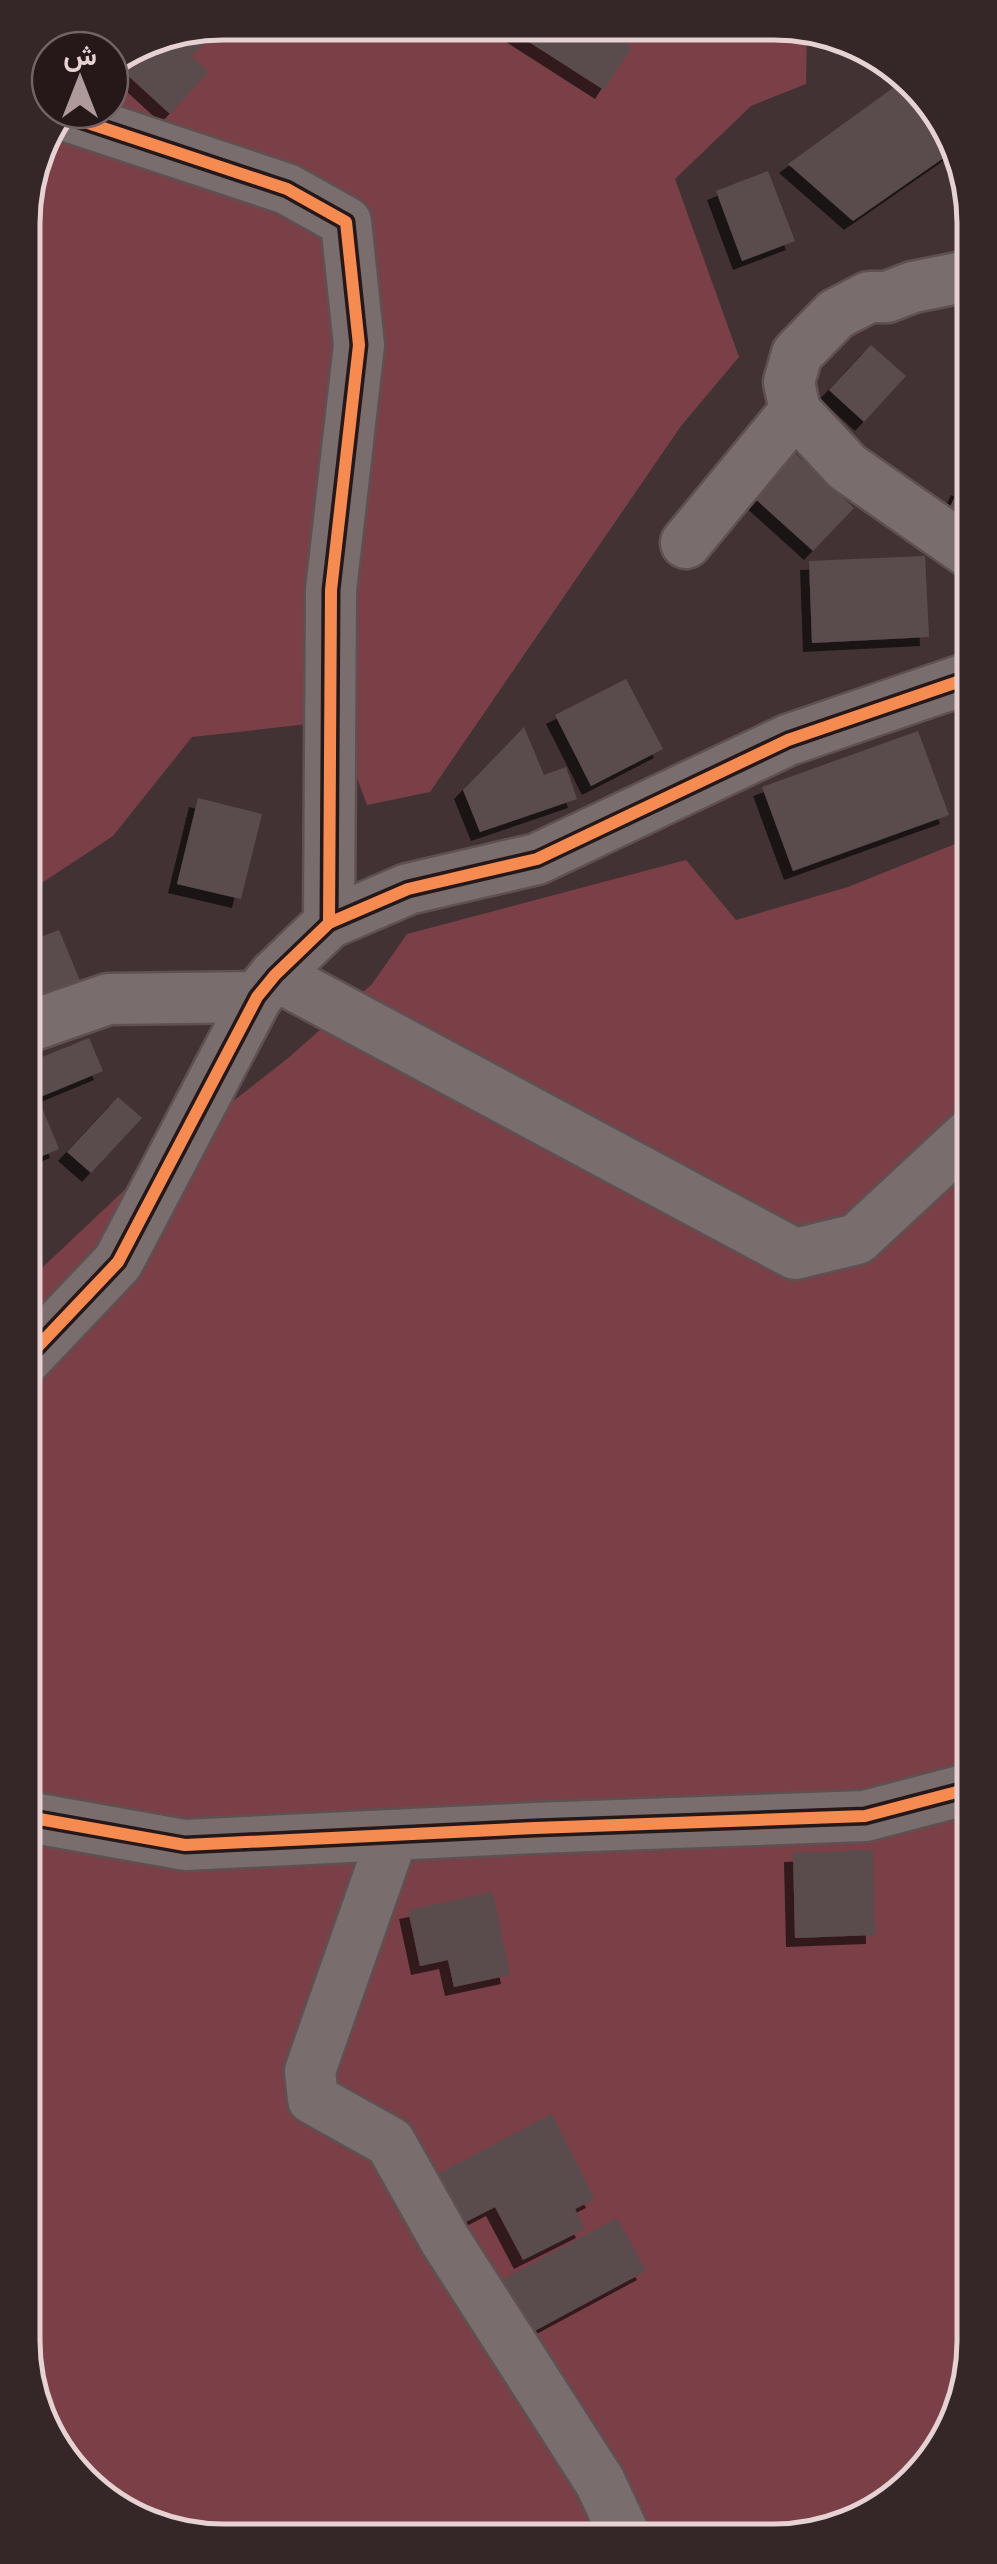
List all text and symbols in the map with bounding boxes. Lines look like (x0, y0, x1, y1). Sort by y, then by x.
north arrow (30, 30, 130, 130)
text: ش (63, 38, 97, 72)

